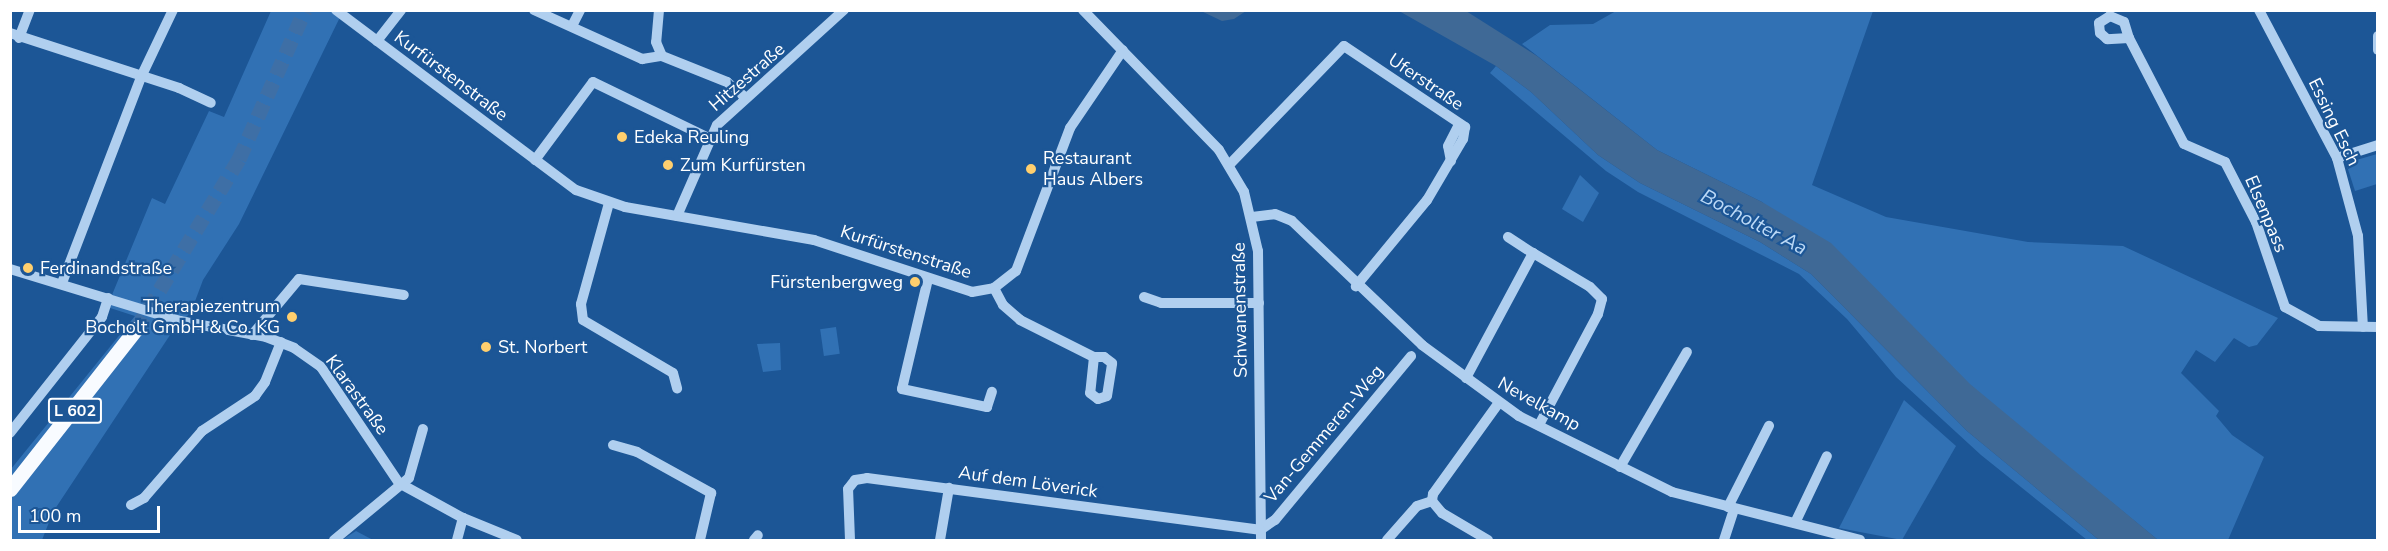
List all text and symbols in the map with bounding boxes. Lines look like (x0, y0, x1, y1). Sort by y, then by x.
street label: Kurfürstenstraße (390, 26, 512, 126)
street label: Hitzestraße (705, 38, 789, 116)
street label: Uferstraße (1384, 49, 1468, 115)
street label: Essing Esch (2304, 75, 2364, 169)
place label: Edeka Reuling (634, 126, 749, 148)
marker: Edeka Reuling (615, 130, 629, 144)
place label: Restaurant Haus Albers (1043, 148, 1143, 190)
place label: Zum Kurfürsten (680, 154, 806, 176)
marker: Zum Kurfürsten (661, 158, 675, 172)
marker: Restaurant Haus Albers (1024, 162, 1038, 176)
street label: Elsenpass (2240, 172, 2292, 256)
water label: Bocholter Aa (1697, 184, 1811, 260)
street label: Kurfürstenstraße (838, 221, 974, 283)
street label: Schwanenstraße (1228, 242, 1252, 378)
place label: Ferdinandstraße (40, 257, 172, 279)
marker: Ferdinandstraße (21, 261, 35, 275)
place label: Fürstenbergweg (770, 271, 903, 293)
marker: Fürstenbergweg (908, 275, 922, 289)
place label: Therapiezentrum Bocholt GmbH & Co. KG (85, 296, 280, 338)
marker: Therapiezentrum Bocholt GmbH & Co. KG (285, 310, 299, 324)
place label: St. Norbert (498, 336, 587, 358)
marker: St. Norbert (479, 340, 493, 354)
street label: Klarastraße (321, 351, 393, 439)
street label: Van-Gemmeren-Weg (1260, 361, 1388, 507)
street label: Nevelkamp (1494, 372, 1584, 436)
road number: L 602 (46, 398, 104, 424)
street label: Auf dem Löverick (957, 462, 1099, 502)
scale bar (21, 494, 164, 532)
text: 100 m (29, 504, 81, 528)

